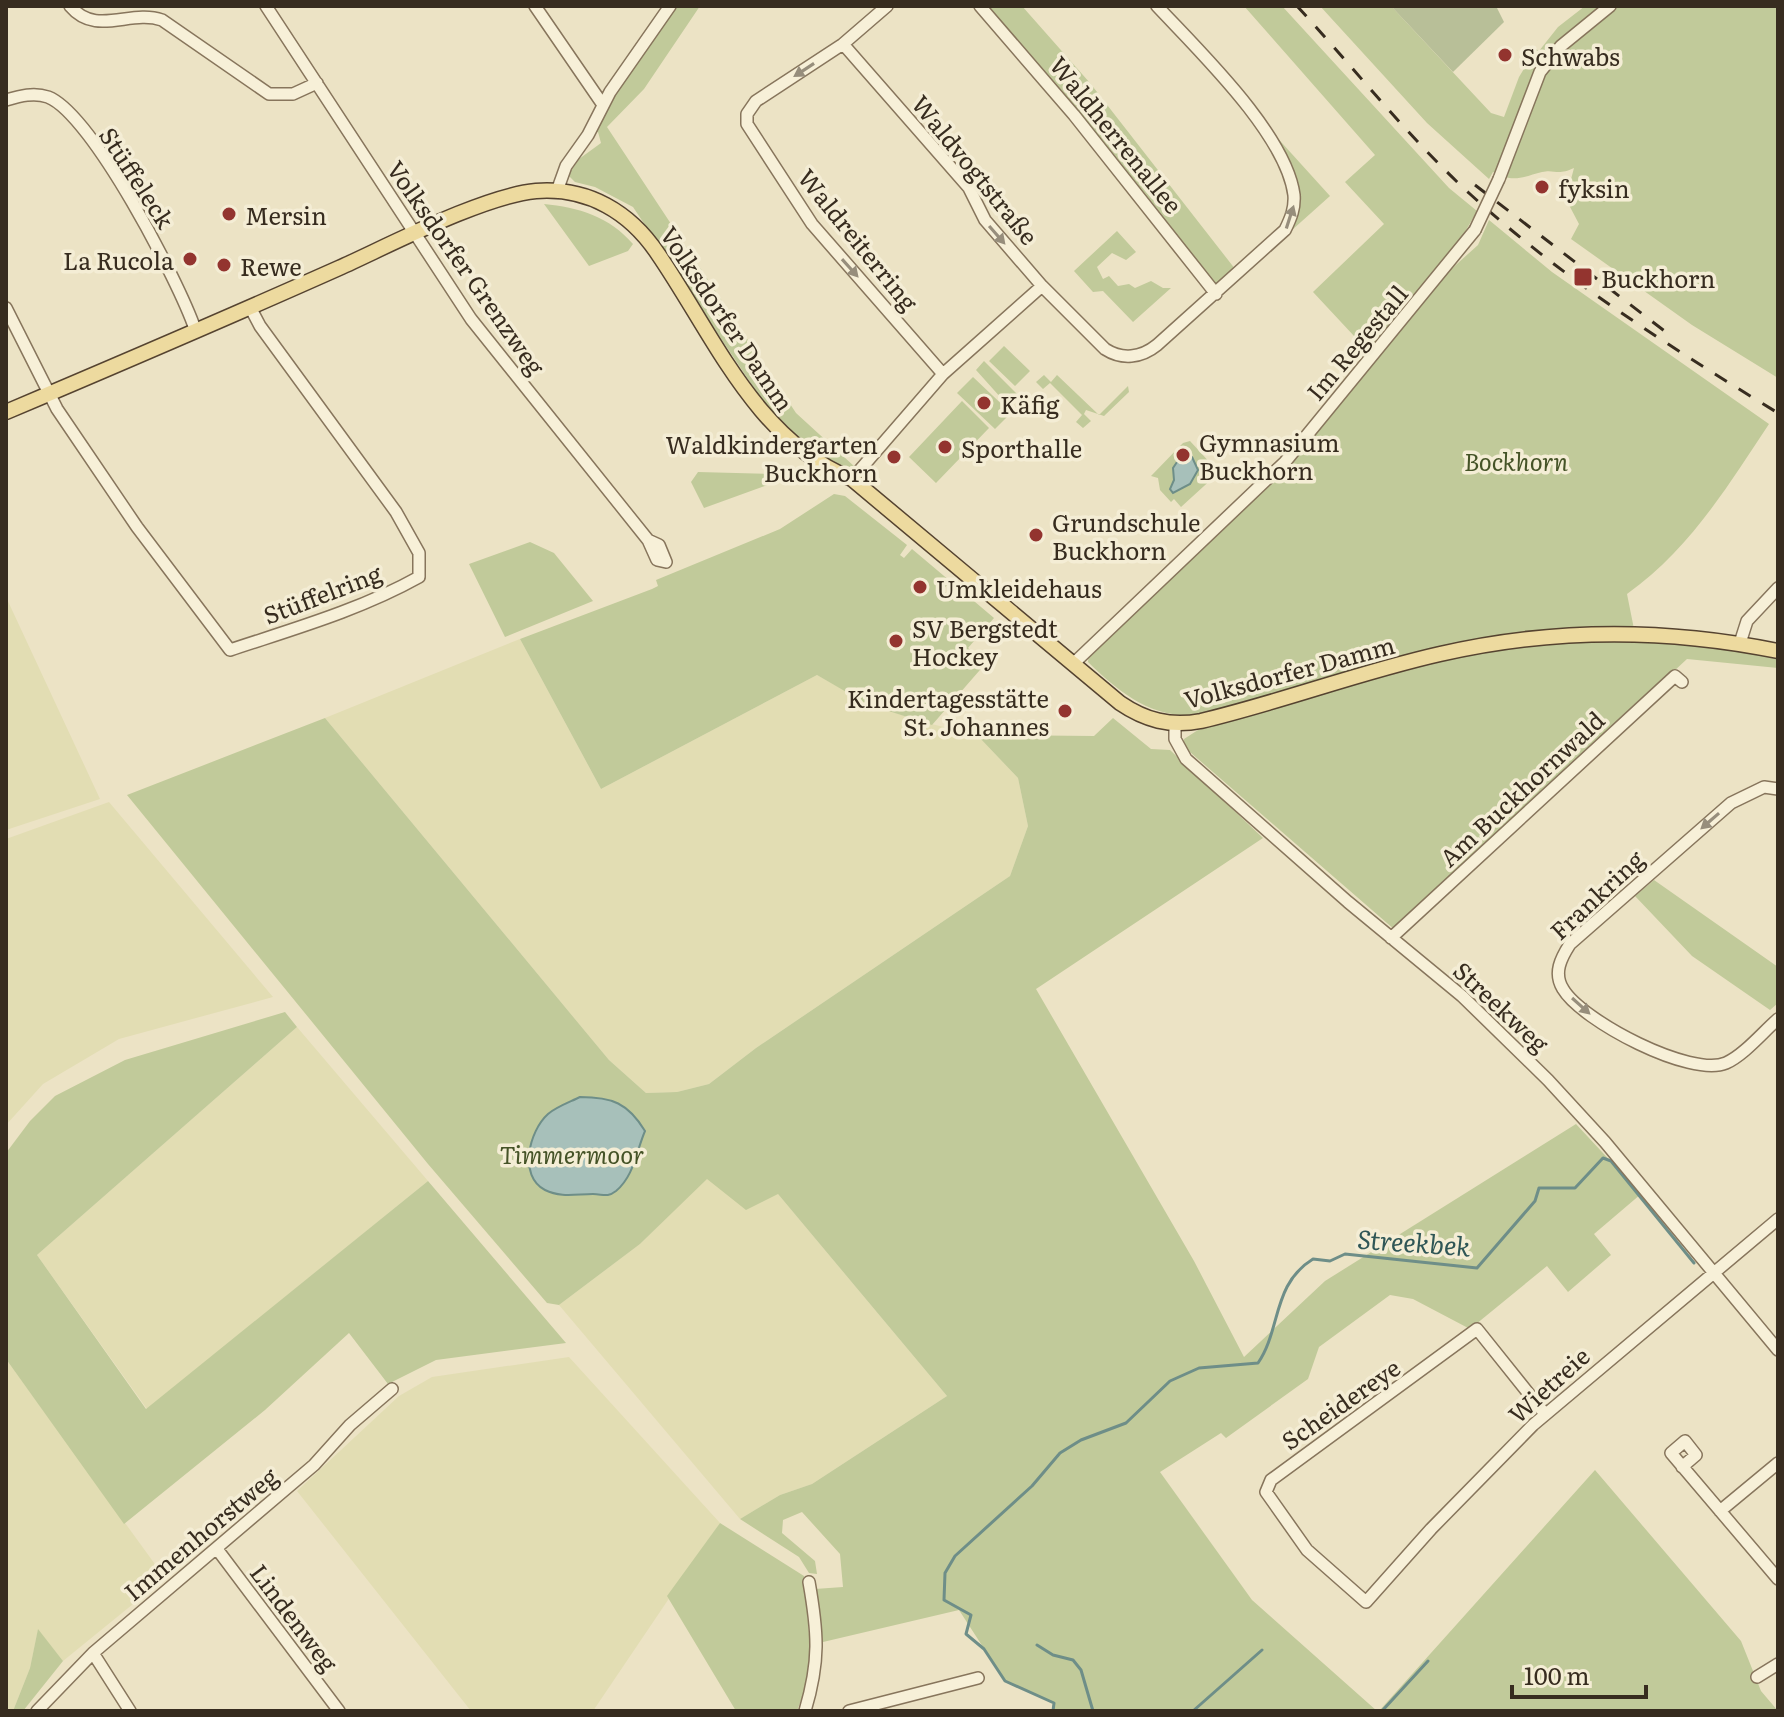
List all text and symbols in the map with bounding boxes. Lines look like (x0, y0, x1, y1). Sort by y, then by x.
place label: Schwabs (1521, 38, 1620, 73)
marker: Schwabs (1496, 46, 1514, 64)
street label: Waldherrenallee (1043, 48, 1191, 220)
one-way arrow (793, 63, 814, 78)
street label: Waldvogtstraße (905, 87, 1047, 251)
street label: Stüffeleck (92, 119, 184, 235)
street label: Volksdorfer Grenzweg (380, 153, 555, 382)
street label: Waldreiterring (791, 160, 928, 318)
place label: fyksin (1558, 170, 1630, 205)
marker: fyksin (1533, 178, 1551, 196)
place label: Mersin (245, 197, 327, 232)
marker: Mersin (220, 205, 238, 223)
one-way arrow (1284, 205, 1296, 229)
street label: Volksdorfer Damm (653, 218, 803, 418)
one-way arrow (988, 224, 1005, 244)
place label: La Rucola (63, 242, 174, 277)
place label: Rewe (240, 248, 302, 283)
marker: La Rucola (181, 250, 199, 268)
marker: Rewe (215, 256, 233, 274)
one-way arrow (841, 258, 858, 278)
place label: Buckhorn (1601, 260, 1715, 295)
marker: Buckhorn (1572, 266, 1594, 288)
street label: Im Regestall (1297, 277, 1415, 407)
place label: Käfig (1000, 386, 1060, 421)
marker: Käfig (975, 394, 993, 412)
place label: Gymnasium Buckhorn (1199, 424, 1339, 487)
place label: Waldkindergarten Buckhorn (665, 426, 878, 489)
place label: Sporthalle (961, 430, 1082, 465)
marker: Sporthalle (936, 438, 954, 456)
park label: Bockhorn (1464, 443, 1568, 478)
marker: Gymnasium Buckhorn (1174, 446, 1192, 464)
marker: Waldkindergarten Buckhorn (885, 448, 903, 466)
place label: Grundschule Buckhorn (1052, 504, 1200, 567)
marker: Grundschule Buckhorn (1027, 526, 1045, 544)
street label: Stüffelring (258, 554, 387, 632)
place label: Umkleidehaus (936, 570, 1102, 605)
marker: Umkleidehaus (911, 578, 929, 596)
place label: SV Bergstedt Hockey (912, 610, 1058, 673)
street label: Volksdorfer Damm (1180, 626, 1398, 716)
marker: SV Bergstedt Hockey (887, 632, 905, 650)
place label: Kindertagesstätte St. Johannes (847, 680, 1049, 743)
marker: Kindertagesstätte St. Johannes (1056, 702, 1074, 720)
street label: Am Buckhornwald (1431, 702, 1612, 874)
one-way arrow (1701, 812, 1721, 829)
street label: Frankring (1541, 841, 1651, 947)
street label: Streekweg (1446, 952, 1558, 1060)
one-way arrow (1571, 996, 1590, 1014)
park label: Timmermoor (500, 1136, 644, 1171)
water label: Streekbek (1356, 1218, 1473, 1264)
street label: Wietreie (1499, 1338, 1597, 1430)
street label: Scheidereye (1273, 1349, 1407, 1457)
street label: Immenhorstweg (116, 1458, 285, 1608)
street label: Lindenweg (243, 1556, 347, 1679)
scale bar (1512, 1649, 1646, 1699)
text: 100 m (1524, 1657, 1590, 1692)

